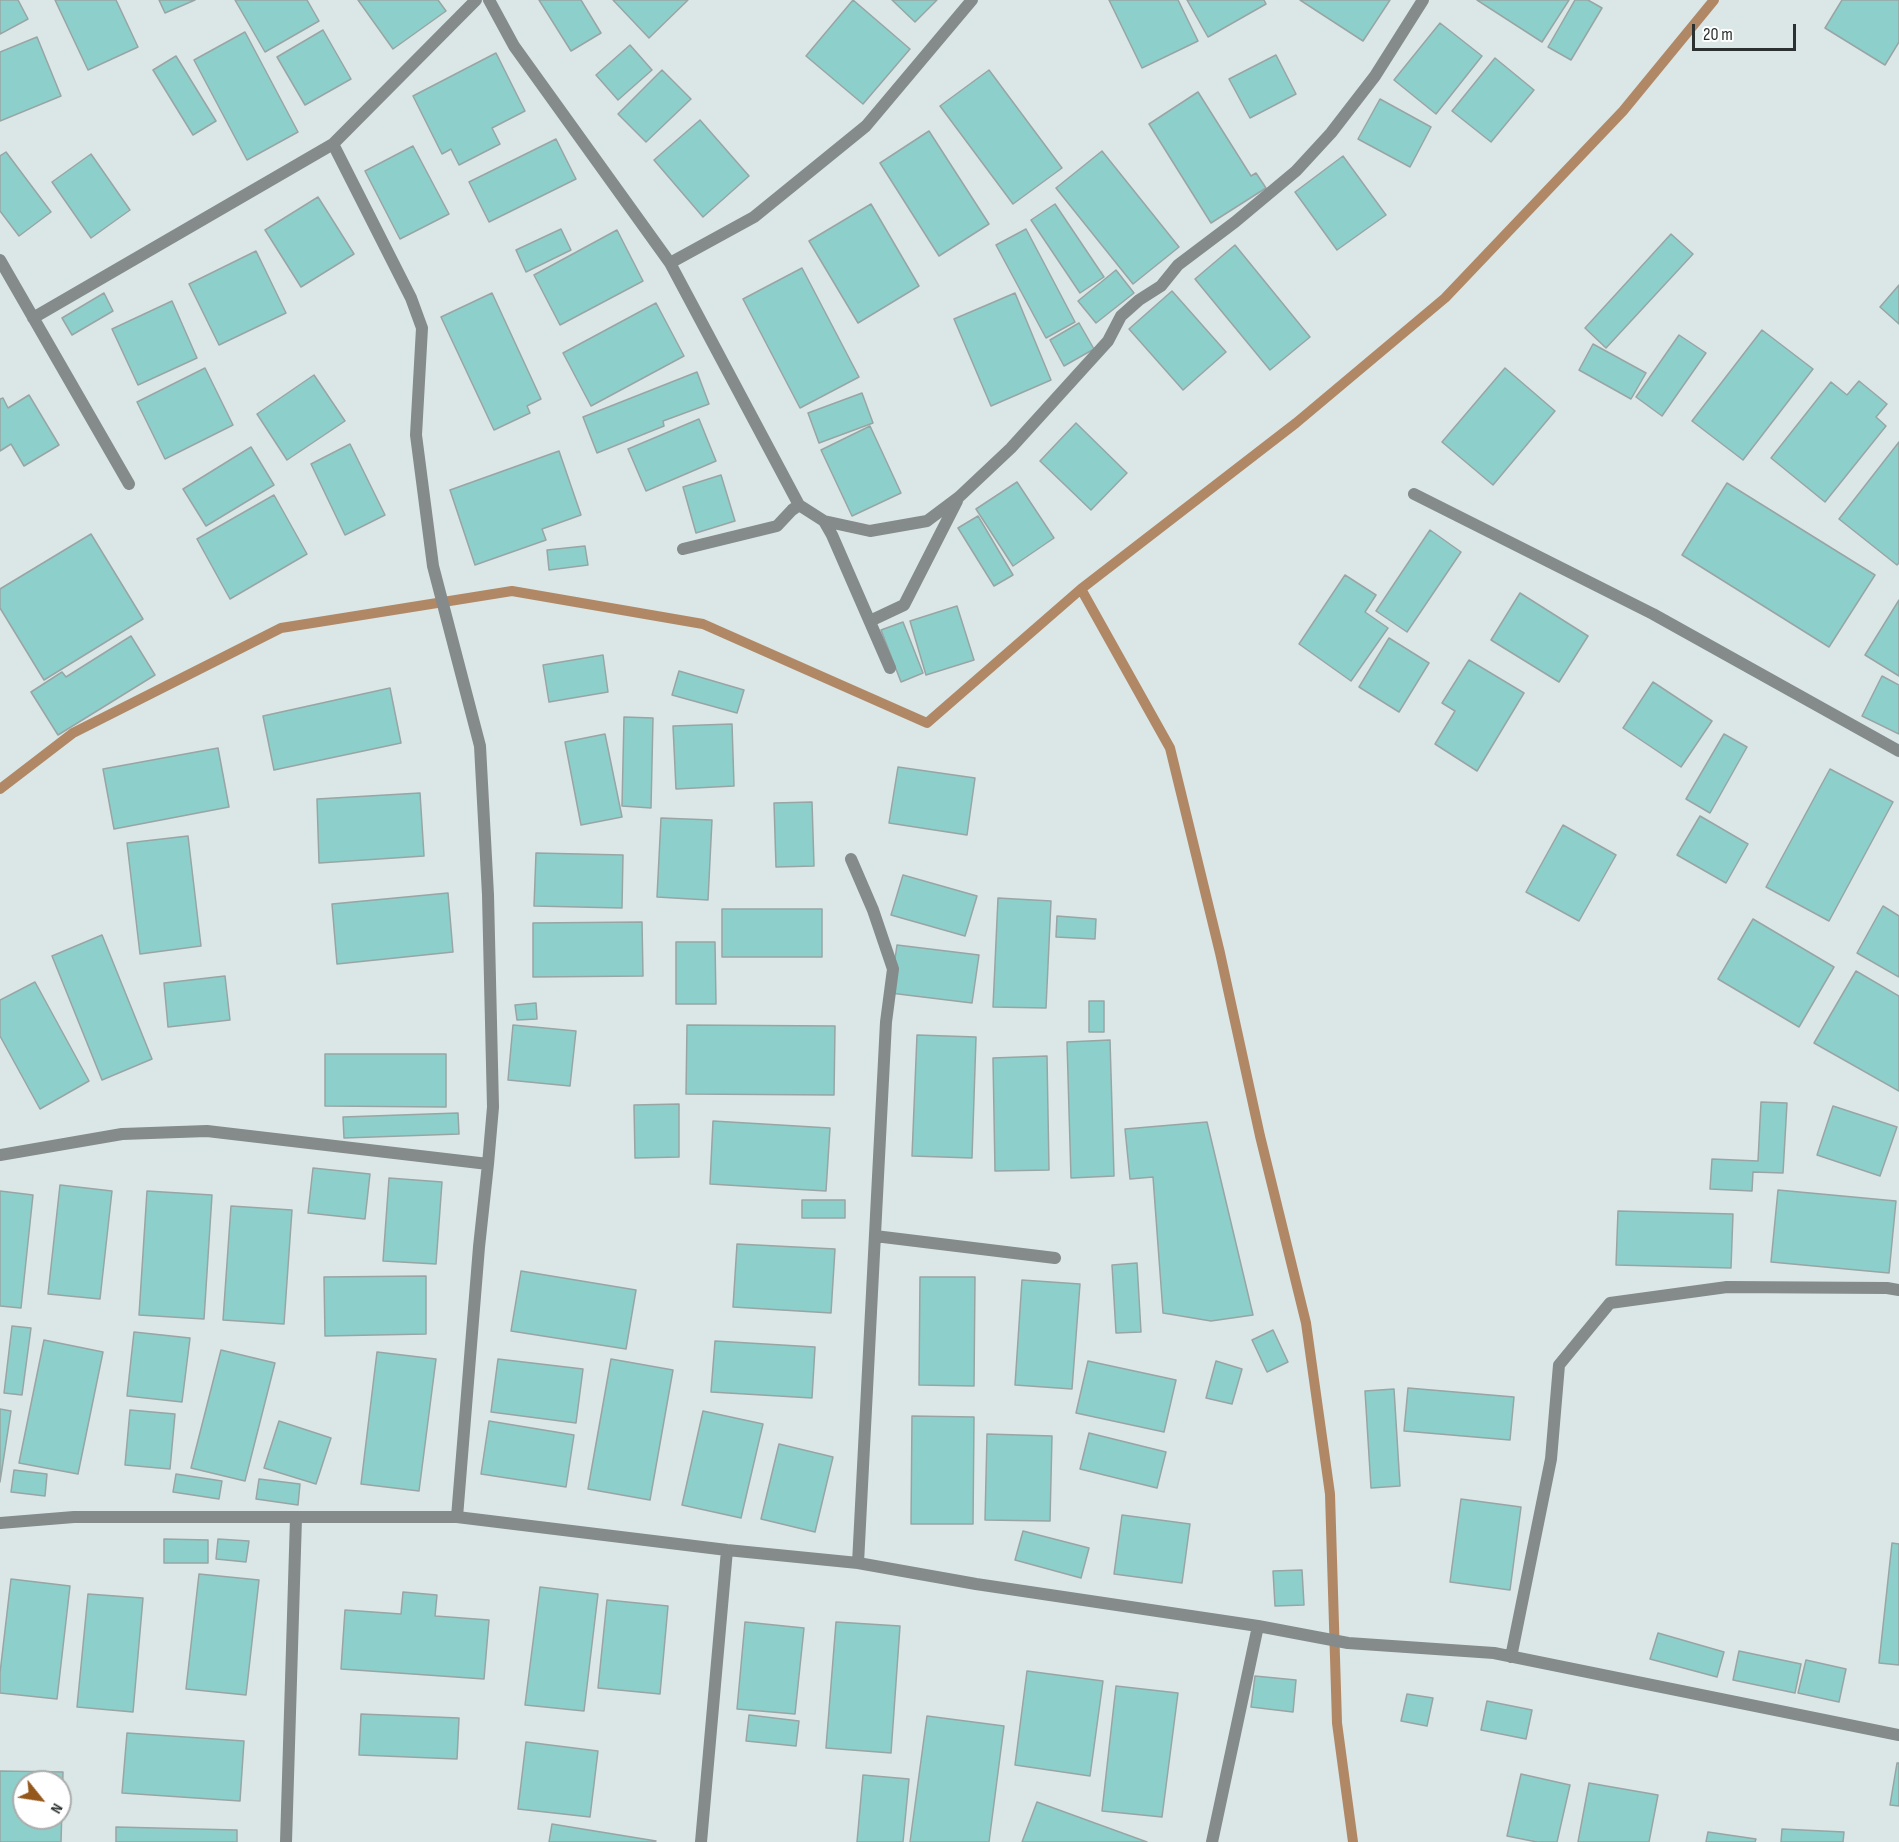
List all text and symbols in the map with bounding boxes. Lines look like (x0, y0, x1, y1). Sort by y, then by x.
scale bar (1695, 12, 1798, 50)
text: 20 m (1703, 24, 1733, 45)
north arrow (12, 1770, 72, 1830)
text: N (46, 1800, 67, 1817)

